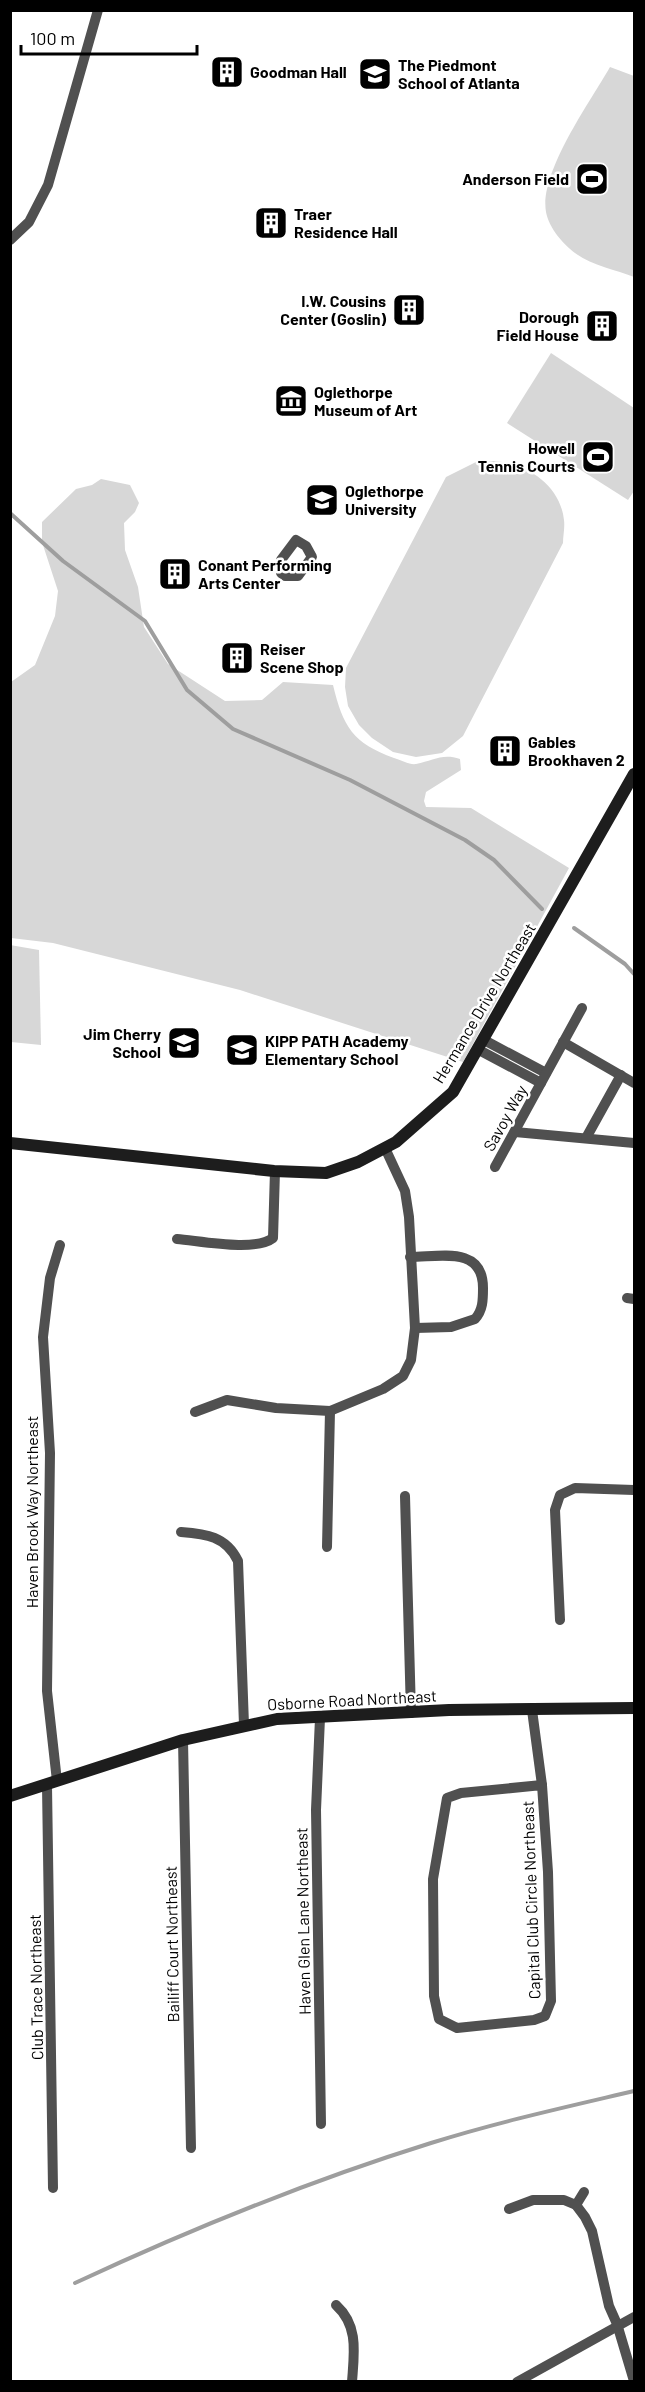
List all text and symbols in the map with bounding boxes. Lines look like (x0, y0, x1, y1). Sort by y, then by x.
scale bar (21, 18, 196, 56)
text: 100 m (30, 27, 75, 49)
building icon: Goodman Hall (209, 54, 245, 90)
place label: The Piedmont School of Atlanta (398, 55, 520, 92)
school or university icon: The Piedmont School of Atlanta (357, 56, 393, 92)
place label: Goodman Hall (250, 62, 347, 81)
sports icon: Anderson Field (574, 161, 610, 197)
place label: Anderson Field (462, 169, 569, 188)
place label: Traer Residence Hall (294, 204, 398, 241)
building icon: Traer Residence Hall (253, 205, 289, 241)
place label: I.W. Cousins Center (Goslin) (280, 291, 386, 328)
building icon: I.W. Cousins Center (Goslin) (391, 292, 427, 328)
place label: Dorough Field House (497, 307, 579, 344)
building icon: Dorough Field House (584, 308, 620, 344)
place label: Oglethorpe Museum of Art (314, 382, 417, 419)
museum icon: Oglethorpe Museum of Art (273, 383, 309, 419)
place label: Howell Tennis Courts (478, 438, 575, 475)
sports icon: Howell Tennis Courts (580, 439, 616, 475)
place label: Oglethorpe University (345, 481, 424, 518)
school or university icon: Oglethorpe University (304, 482, 340, 518)
place label: Conant Performing Arts Center (198, 555, 332, 592)
building icon: Conant Performing Arts Center (157, 556, 193, 592)
place label: Reiser Scene Shop (260, 639, 344, 676)
building icon: Reiser Scene Shop (219, 640, 255, 676)
place label: Gables Brookhaven 2 (528, 732, 625, 769)
building icon: Gables Brookhaven 2 (487, 733, 523, 769)
street label: Hermance Drive Northeast (428, 919, 539, 1086)
place label: Jim Cherry School (83, 1024, 161, 1061)
school or university icon: Jim Cherry School (166, 1025, 202, 1061)
place label: KIPP PATH Academy Elementary School (265, 1031, 409, 1068)
school or university icon: KIPP PATH Academy Elementary School (224, 1032, 260, 1068)
street label: Savoy Way (479, 1081, 531, 1154)
street label: Haven Brook Way Northeast (22, 1416, 41, 1608)
street label: Osborne Road Northeast (267, 1686, 437, 1713)
street label: Capital Club Circle Northeast (518, 1800, 543, 2000)
street label: Haven Glen Lane Northeast (291, 1827, 314, 2015)
street label: Bailiff Court Northeast (161, 1866, 182, 2022)
street label: Club Trace Northeast (25, 1914, 46, 2060)

